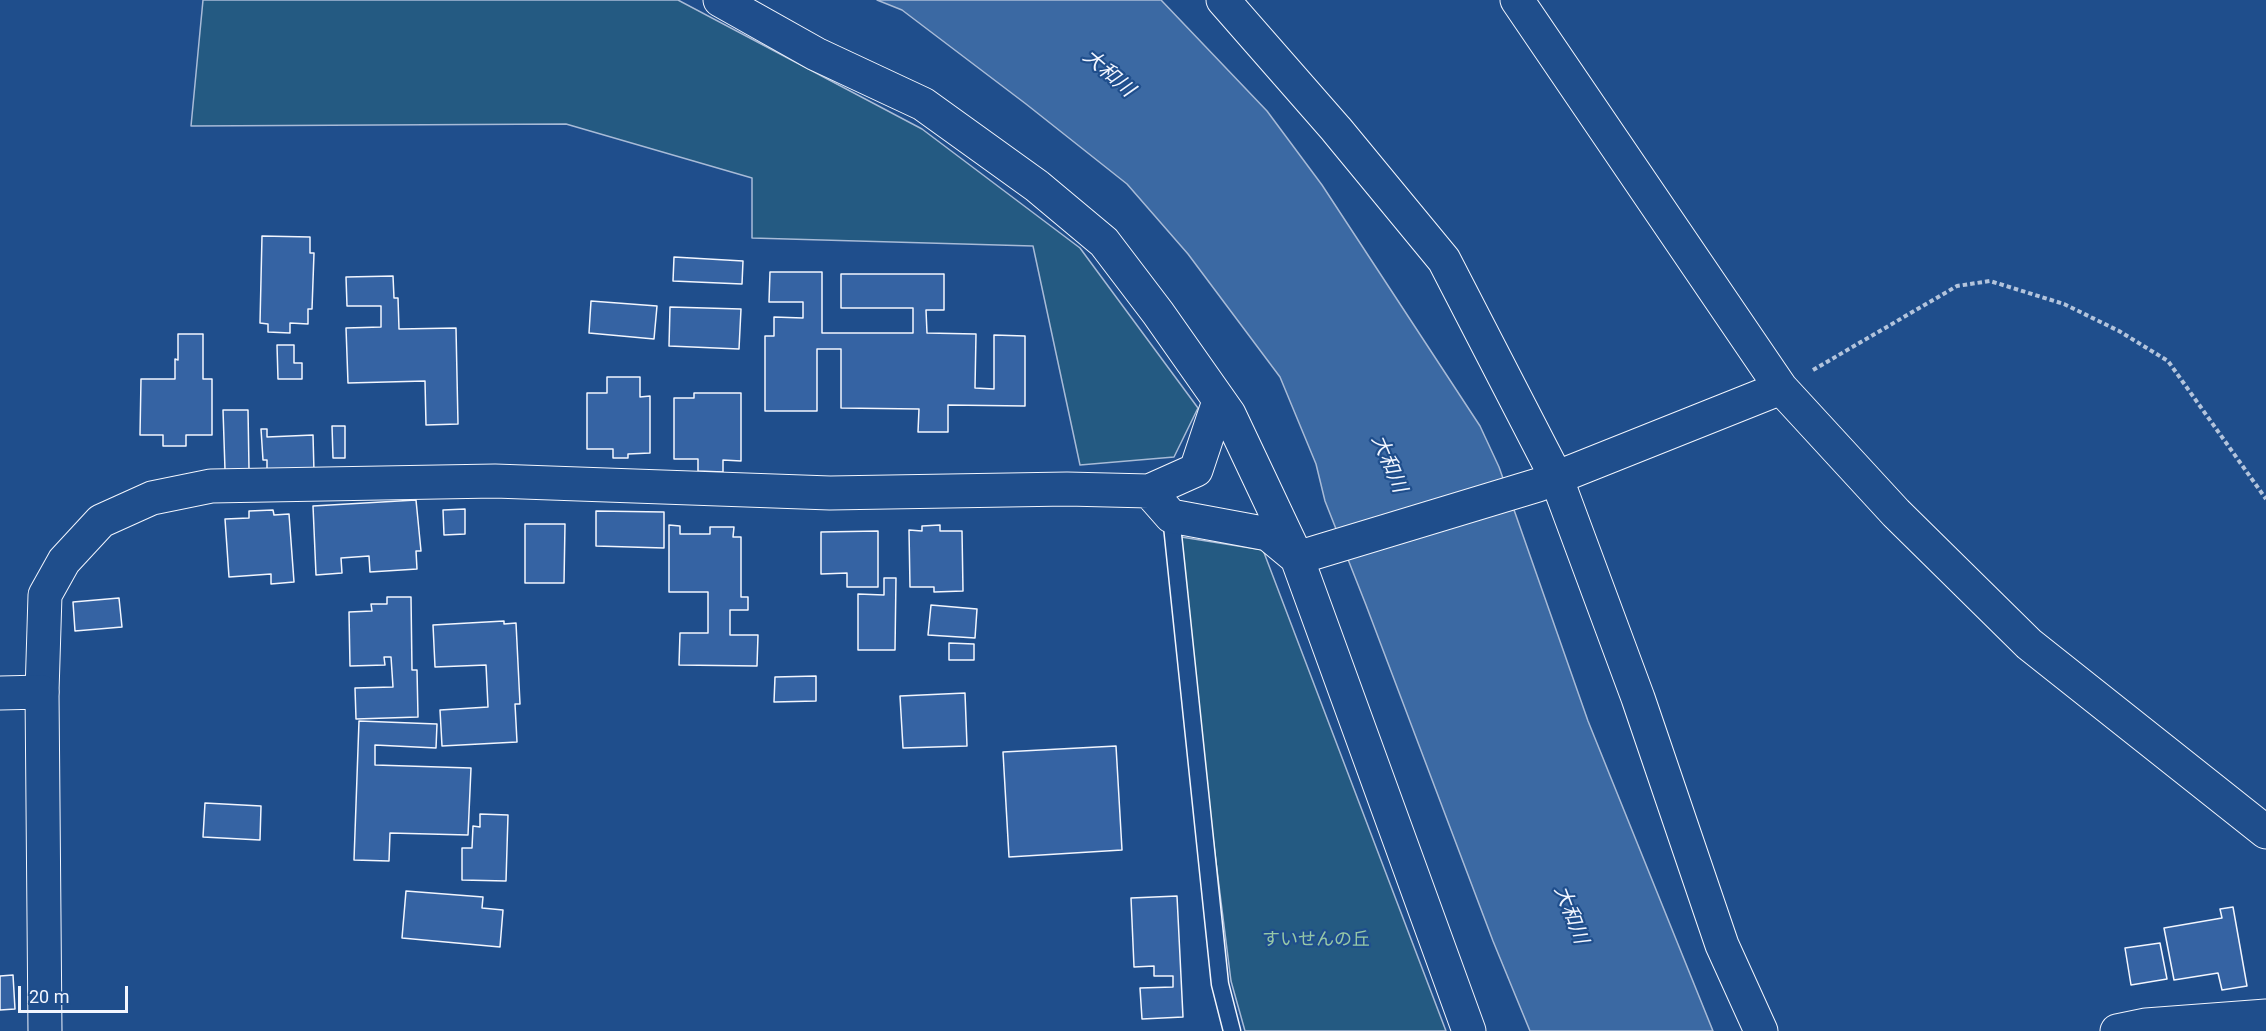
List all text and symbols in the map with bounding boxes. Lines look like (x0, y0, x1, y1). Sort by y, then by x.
water label: 大和川 (1077, 45, 1139, 103)
water label: 大和川 (1365, 432, 1411, 496)
water label: 大和川 (1548, 883, 1592, 947)
park label: すいせんの丘 (1262, 929, 1370, 951)
scale bar (21, 974, 130, 1012)
text: 20 m (29, 986, 69, 1007)

